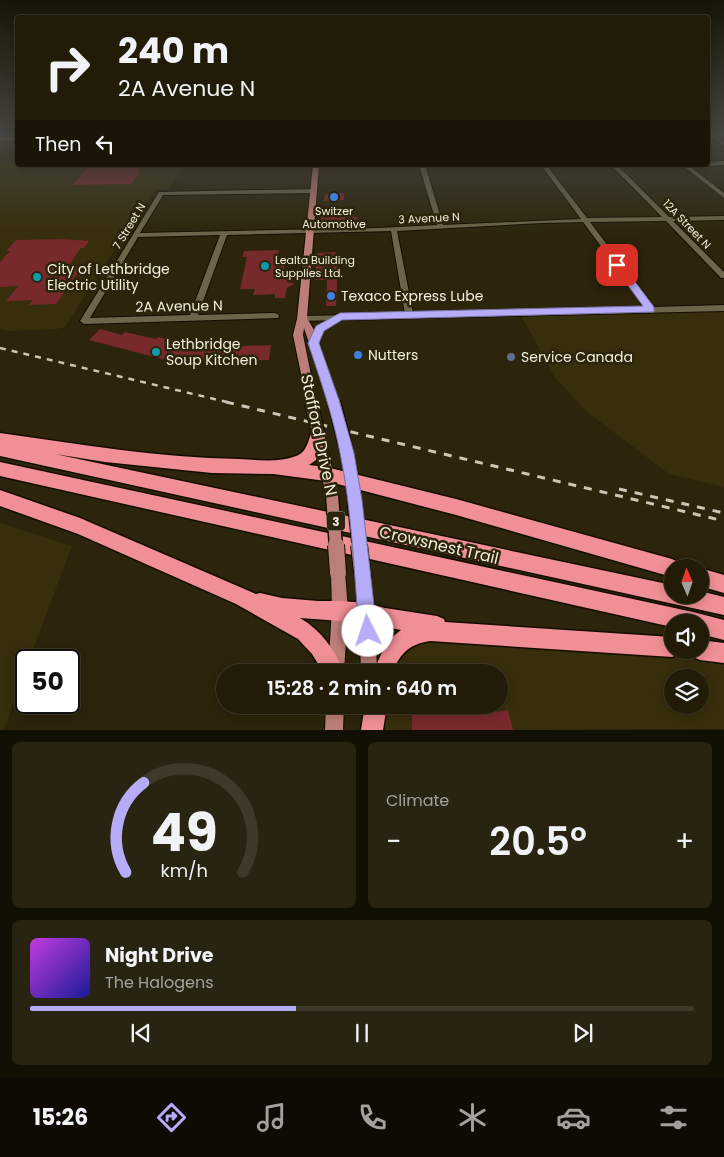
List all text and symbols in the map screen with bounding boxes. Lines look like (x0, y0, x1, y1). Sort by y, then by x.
text: 240 m (118, 26, 229, 75)
icon: right (35, 35, 100, 100)
text: 2A Avenue N (118, 73, 255, 104)
icon: left (91, 130, 119, 158)
text: Then (35, 131, 81, 158)
marker: Switzer Automotive (328, 191, 340, 203)
street label: 12A Street N (659, 196, 715, 252)
street label: 7 Street N (109, 200, 149, 252)
place label: Switzer Automotive (302, 203, 366, 232)
street label: 3 Avenue N (398, 208, 460, 228)
pin (596, 244, 638, 286)
icon: arrive (603, 251, 631, 279)
place label: Lealta Building Supplies Ltd. (275, 252, 355, 281)
place label: City of Lethbridge Electric Utility (47, 259, 170, 295)
marker: Lealta Building Supplies Ltd. (259, 260, 271, 272)
marker: City of Lethbridge Electric Utility (31, 271, 43, 283)
place label: Texaco Express Lube (341, 286, 484, 306)
marker: Texaco Express Lube (325, 290, 337, 302)
street label: 2A Avenue N (135, 295, 223, 317)
place label: Lethbridge Soup Kitchen (166, 334, 257, 370)
place label: Nutters (368, 345, 418, 365)
marker: Lethbridge Soup Kitchen (150, 346, 162, 358)
place label: Service Canada (521, 347, 633, 367)
marker: Nutters (352, 349, 364, 361)
marker: Service Canada (505, 351, 517, 363)
street label: Stafford Drive N (295, 372, 343, 498)
road number: 3 (327, 512, 345, 530)
street label: Crowsnest Trail (377, 520, 501, 570)
north arrow (664, 559, 709, 604)
map controls (664, 559, 709, 714)
position arrow (341, 604, 393, 656)
button: sound (664, 614, 709, 659)
speed limit sign: 50 (15, 649, 80, 714)
button: layers (664, 669, 709, 714)
text: 15:28 · 2 min · 640 m (267, 675, 457, 702)
text: Climate (386, 789, 449, 812)
text: 49 (150, 796, 218, 869)
text: 20.5° (489, 815, 587, 868)
text: − (386, 822, 401, 861)
text: + (675, 822, 694, 861)
text: km/h (160, 858, 208, 883)
text: Night Drive (105, 942, 214, 969)
text: The Halogens (105, 971, 213, 994)
icon: previous (127, 1019, 155, 1047)
icon: pause (348, 1019, 376, 1047)
icon: next (569, 1019, 597, 1047)
icon: directions (154, 1100, 189, 1135)
icon: music (254, 1100, 289, 1135)
icon: phone (355, 1100, 390, 1135)
icon: climate (455, 1100, 490, 1135)
icon: car (556, 1100, 591, 1135)
icon: filters (656, 1100, 691, 1135)
text: 15:26 (33, 1102, 88, 1133)

